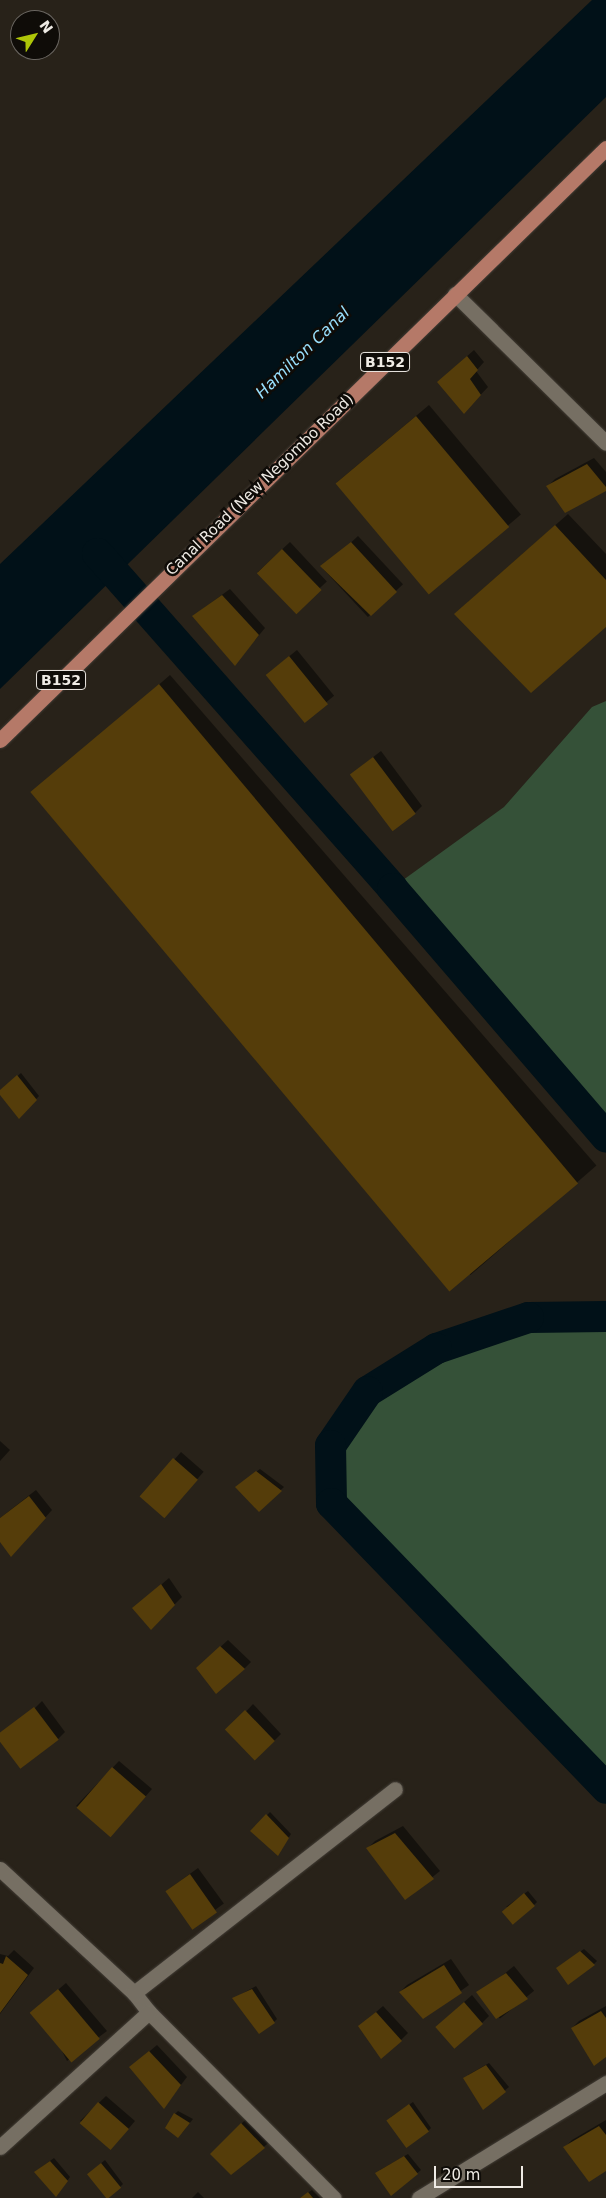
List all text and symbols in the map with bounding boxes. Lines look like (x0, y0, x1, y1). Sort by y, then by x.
north arrow (10, 10, 60, 60)
text: N (36, 17, 56, 36)
water label: Hamilton Canal (252, 303, 354, 403)
road number: B152 (360, 351, 410, 374)
street label: Canal Road (New Negombo Road) (162, 390, 358, 580)
road number: B152 (36, 668, 86, 692)
scale bar (436, 2156, 525, 2188)
text: 20 m (442, 2166, 480, 2184)

